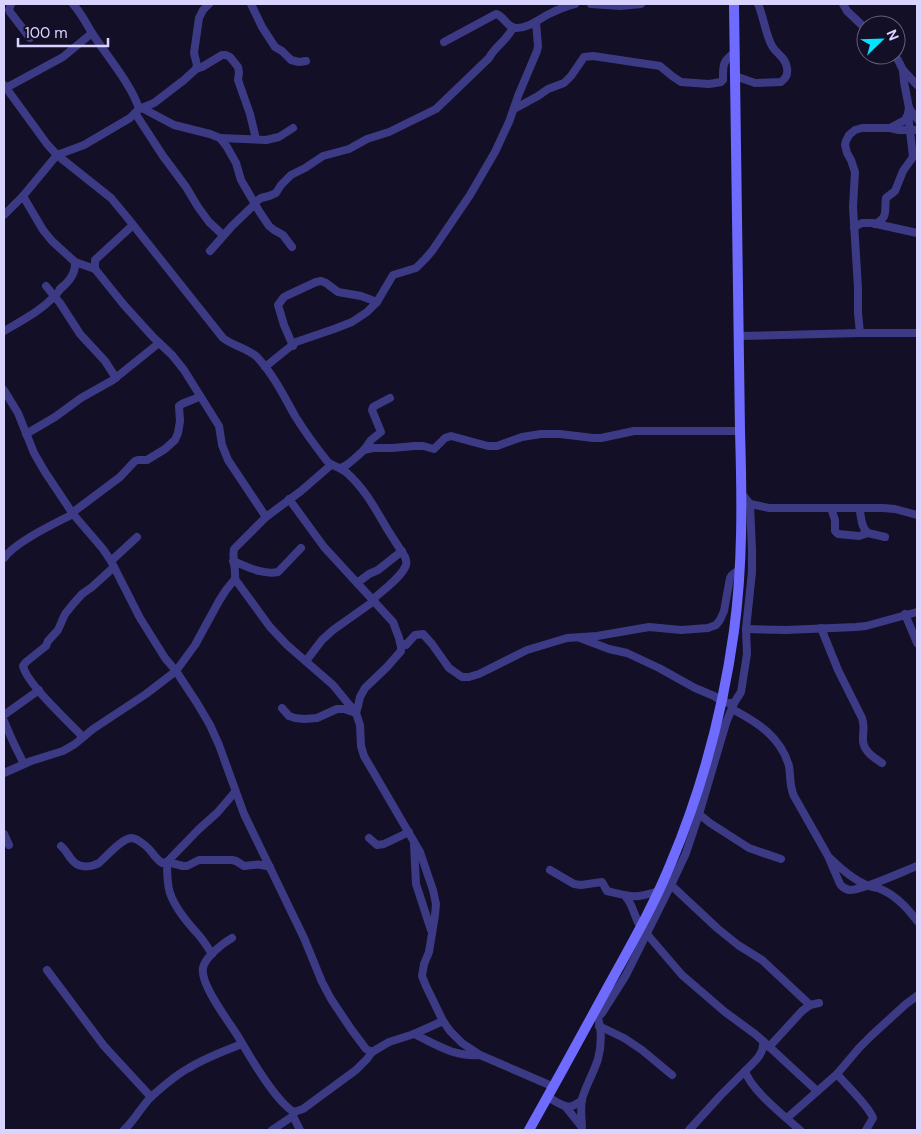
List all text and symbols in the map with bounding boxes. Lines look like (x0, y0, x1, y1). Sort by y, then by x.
scale bar (18, 15, 108, 47)
north arrow (856, 15, 906, 65)
text: 100 m (25, 23, 68, 43)
text: N (883, 27, 903, 43)

